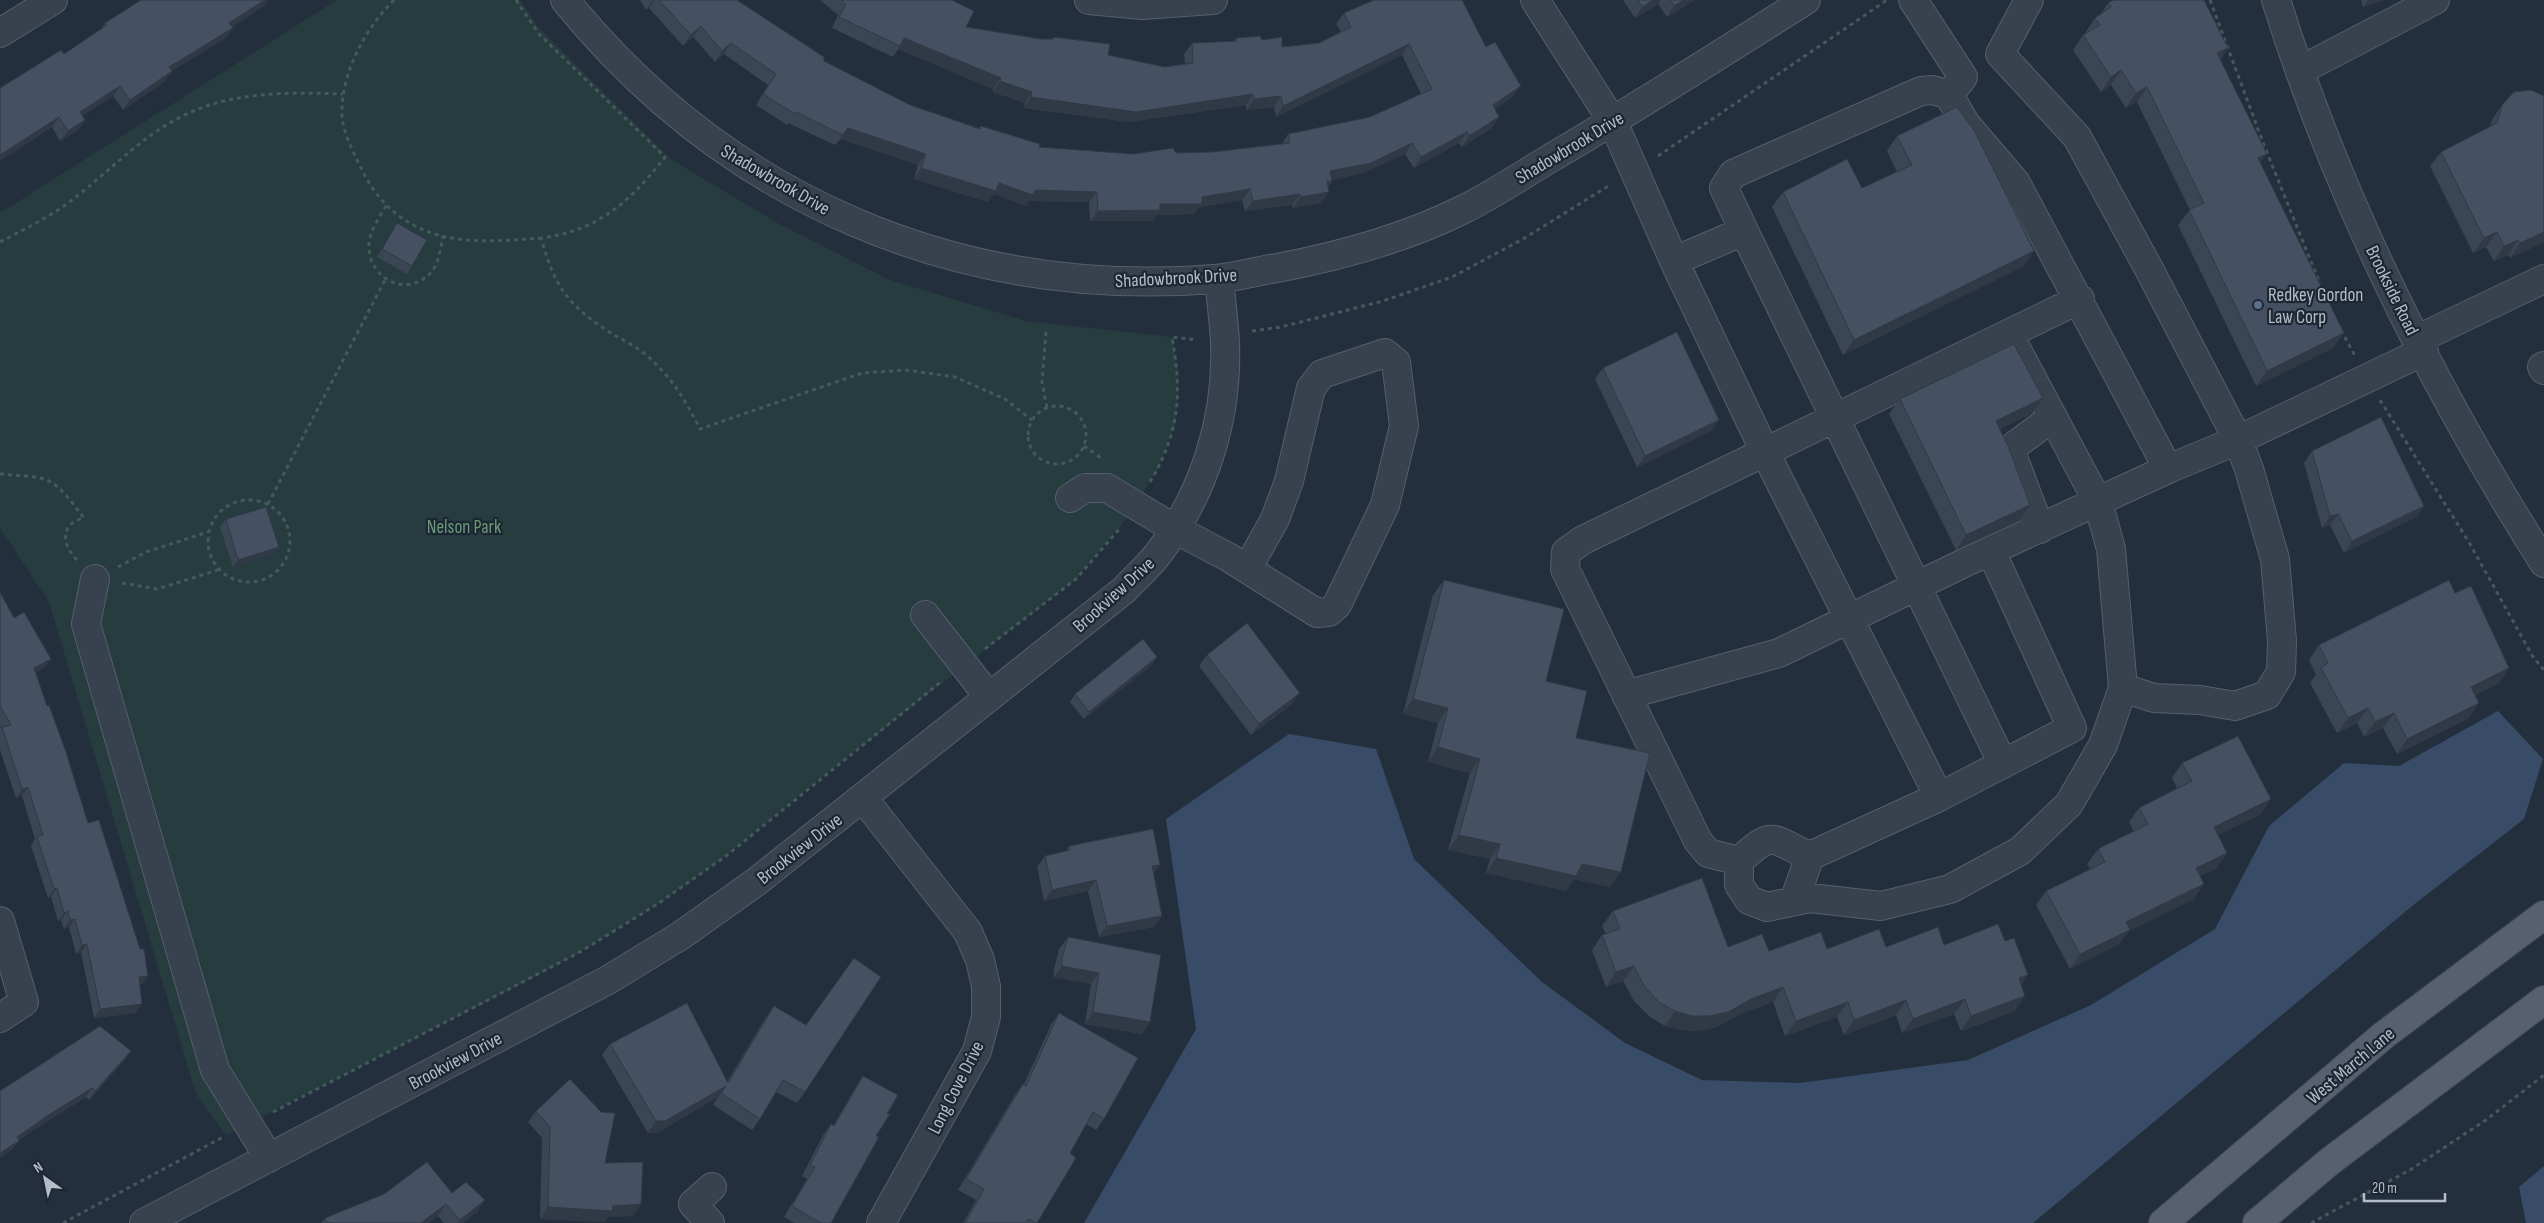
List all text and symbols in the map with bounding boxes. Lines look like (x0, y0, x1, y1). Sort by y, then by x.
street label: Shadowbrook Drive (1511, 107, 1628, 190)
street label: Shadowbrook Drive (717, 140, 834, 221)
street label: Brookside Road (2360, 242, 2423, 339)
street label: Shadowbrook Drive (1114, 264, 1238, 293)
place label: Redkey Gordon Law Corp (2268, 284, 2363, 329)
marker: Redkey Gordon Law Corp (2252, 299, 2264, 311)
park label: Nelson Park (427, 516, 502, 539)
street label: Brookview Drive (1068, 552, 1160, 638)
street label: Brookview Drive (753, 809, 847, 890)
street label: West March Lane (2302, 1023, 2400, 1110)
street label: Brookview Drive (405, 1027, 506, 1095)
street label: Long Cove Drive (923, 1037, 990, 1138)
north arrow (20, 1153, 70, 1203)
text: N (30, 1158, 46, 1177)
scale bar (2364, 1170, 2445, 1202)
text: 20 m (2372, 1179, 2397, 1198)

